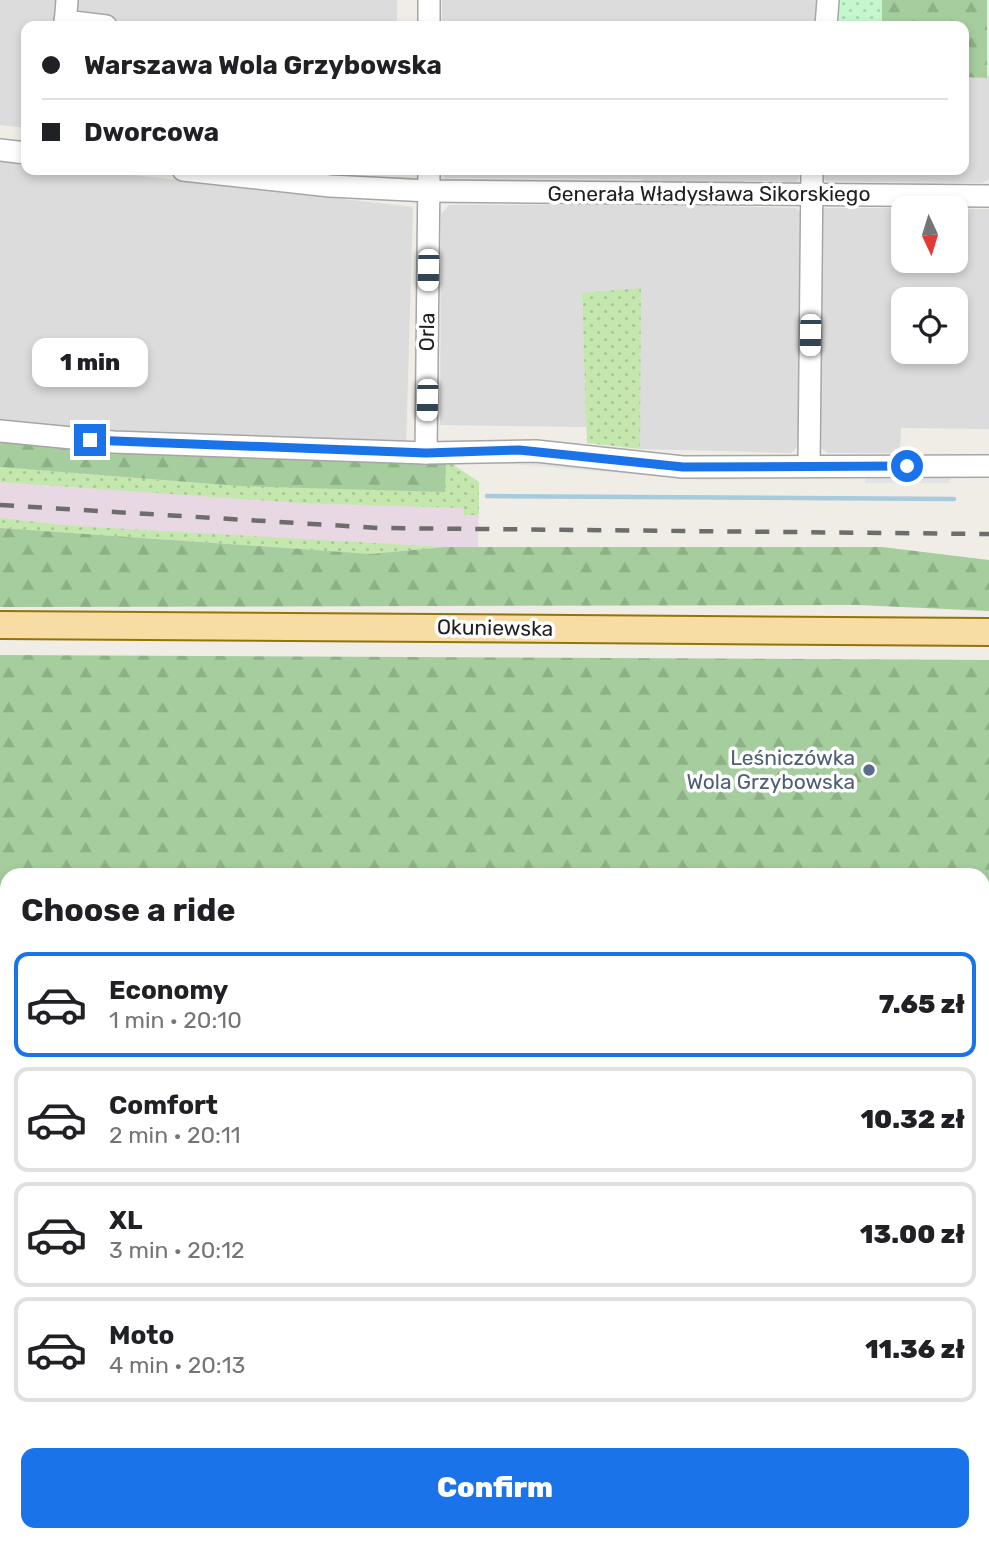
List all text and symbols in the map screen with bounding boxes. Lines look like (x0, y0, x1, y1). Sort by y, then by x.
text: Warszawa Wola Grzybowska (84, 50, 442, 81)
text: Dworcowa (84, 117, 219, 148)
street label: Generała Władysława Sikorskiego (548, 181, 870, 206)
north arrow (891, 196, 968, 273)
map controls (891, 196, 968, 364)
car (418, 249, 439, 291)
button: locate (891, 287, 968, 364)
street label: Orla (414, 312, 439, 352)
car (800, 314, 821, 356)
callout: 1 min (32, 338, 148, 388)
text: 1 min (60, 348, 120, 376)
car (417, 379, 438, 421)
route end (74, 424, 106, 456)
route start (891, 450, 923, 482)
street label: Okuniewska (437, 614, 553, 641)
place label: Leśniczówka Wola Grzybowska (686, 745, 855, 794)
marker: Leśniczówka Wola Grzybowska (861, 762, 877, 778)
text: Choose a ride (21, 891, 235, 929)
icon: car (25, 973, 88, 1036)
text: Economy (109, 975, 228, 1006)
text: 7.65 zł (879, 989, 965, 1020)
text: 1 min · 20:10 (109, 1006, 242, 1034)
icon: car (25, 1088, 88, 1151)
text: Comfort (109, 1090, 218, 1121)
text: 10.32 zł (860, 1104, 965, 1135)
text: 2 min · 20:11 (109, 1121, 241, 1149)
icon: car (25, 1203, 88, 1266)
text: XL (109, 1205, 142, 1236)
text: 13.00 zł (860, 1219, 965, 1250)
text: 3 min · 20:12 (109, 1236, 245, 1264)
icon: car (25, 1318, 88, 1381)
text: Moto (109, 1320, 174, 1351)
text: 11.36 zł (865, 1334, 965, 1365)
text: 4 min · 20:13 (109, 1351, 245, 1379)
button: Confirm (21, 1448, 969, 1528)

